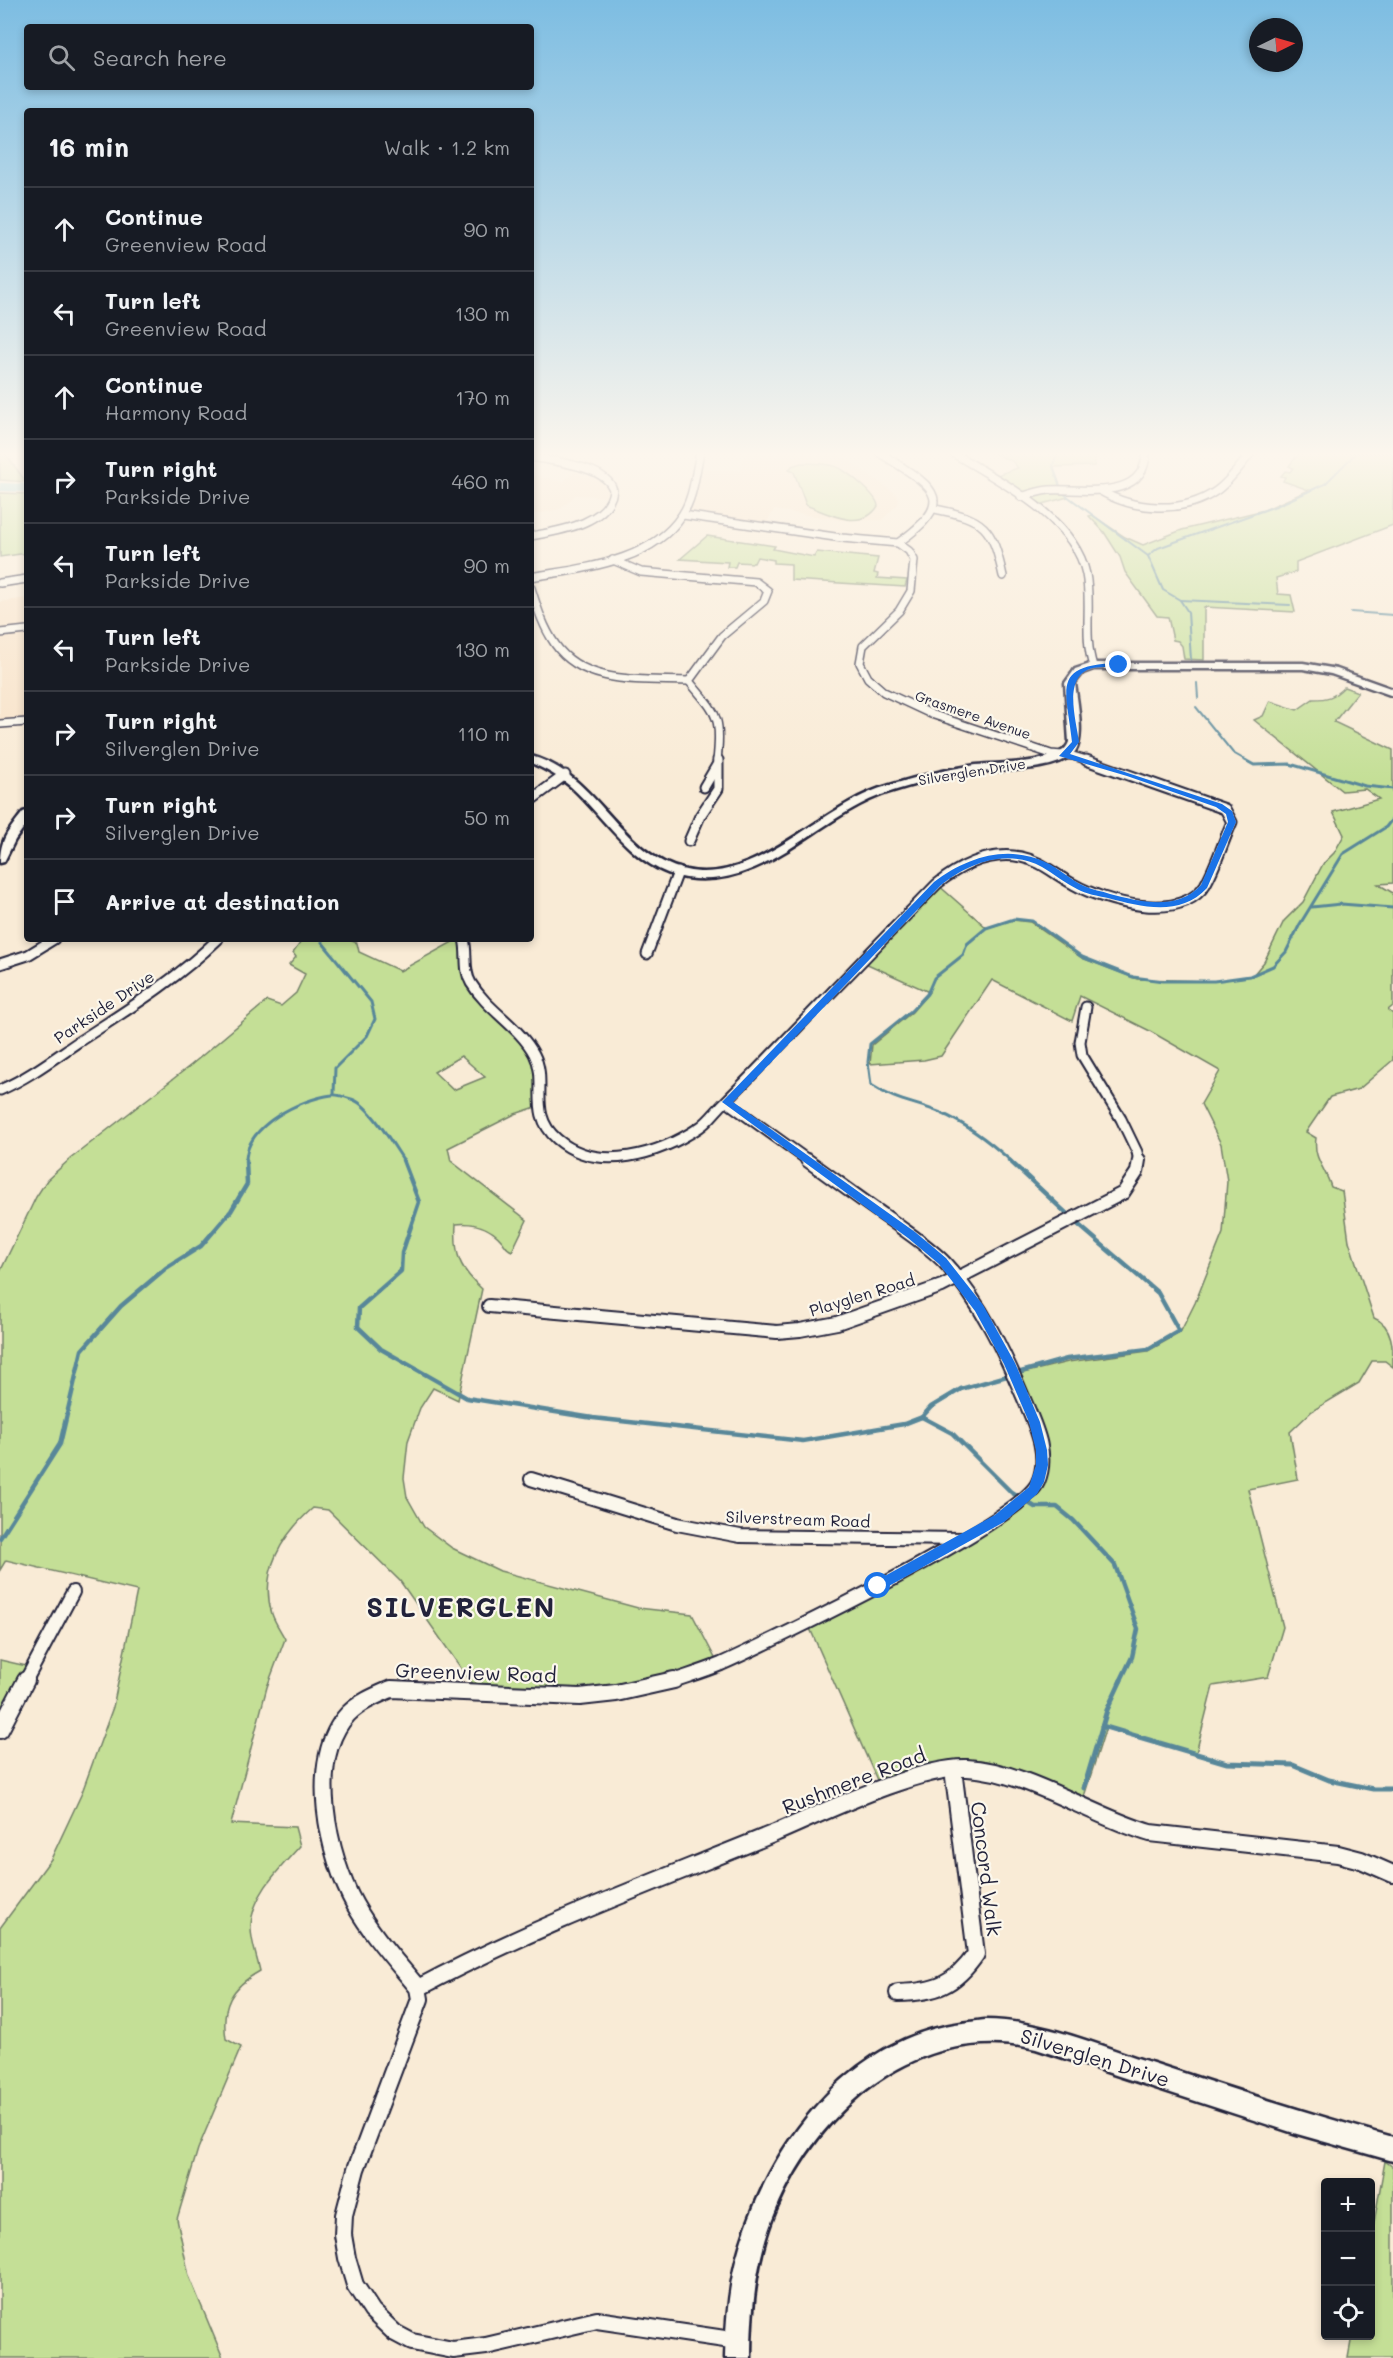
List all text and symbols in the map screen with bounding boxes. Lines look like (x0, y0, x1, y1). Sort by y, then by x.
north arrow (1249, 18, 1303, 72)
search box (24, 24, 534, 90)
icon: search (45, 41, 78, 74)
text: Search here (93, 43, 227, 72)
text: 16 min (48, 130, 129, 164)
text: Walk · 1.2 km (384, 134, 510, 160)
text: Continue (105, 202, 203, 231)
icon: ahead (48, 213, 81, 246)
text: 90 m (464, 216, 510, 242)
text: Greenview Road (105, 231, 267, 257)
text: Turn left (105, 286, 201, 315)
icon: left (48, 297, 81, 330)
text: 130 m (455, 300, 510, 326)
text: Greenview Road (105, 315, 267, 341)
text: Continue (105, 370, 203, 399)
icon: ahead (48, 381, 81, 414)
text: 170 m (455, 384, 510, 410)
text: Harmony Road (105, 399, 247, 425)
text: Turn right (105, 454, 217, 483)
icon: right (48, 465, 81, 498)
text: 460 m (452, 468, 510, 494)
text: Parkside Drive (105, 483, 251, 509)
text: Turn left (105, 538, 201, 567)
icon: left (48, 549, 81, 582)
text: 90 m (464, 552, 510, 578)
text: Parkside Drive (105, 567, 251, 593)
text: Turn left (105, 622, 201, 651)
icon: left (48, 633, 81, 666)
text: 130 m (455, 636, 510, 662)
text: Parkside Drive (105, 651, 251, 677)
route end (1105, 651, 1131, 677)
street label: Grasmere Avenue (913, 686, 1034, 743)
text: Turn right (105, 706, 217, 735)
icon: right (48, 717, 81, 750)
text: 110 m (457, 720, 510, 746)
text: Silverglen Drive (105, 735, 260, 761)
street label: Silverglen Drive (917, 754, 1027, 789)
text: Turn right (105, 790, 217, 819)
icon: right (48, 801, 81, 834)
text: 50 m (464, 804, 510, 830)
text: Silverglen Drive (105, 819, 260, 845)
icon: arrive (48, 885, 81, 918)
text: Arrive at destination (105, 887, 340, 916)
street label: Parkside Drive (50, 965, 158, 1048)
street label: Playglen Road (807, 1269, 917, 1321)
street label: Silverstream Road (725, 1505, 871, 1532)
route start (864, 1572, 890, 1598)
district label: SILVERGLEN (366, 1589, 556, 1624)
street label: Greenview Road (395, 1656, 557, 1688)
street label: Rushmere Road (778, 1741, 929, 1819)
street label: Concord Walk (966, 1800, 1008, 1938)
street label: Silverglen Drive (1017, 2022, 1173, 2092)
map controls (1321, 2178, 1375, 2340)
button: + (1321, 2178, 1375, 2232)
button: − (1321, 2232, 1375, 2286)
button: locate (1321, 2286, 1375, 2340)

